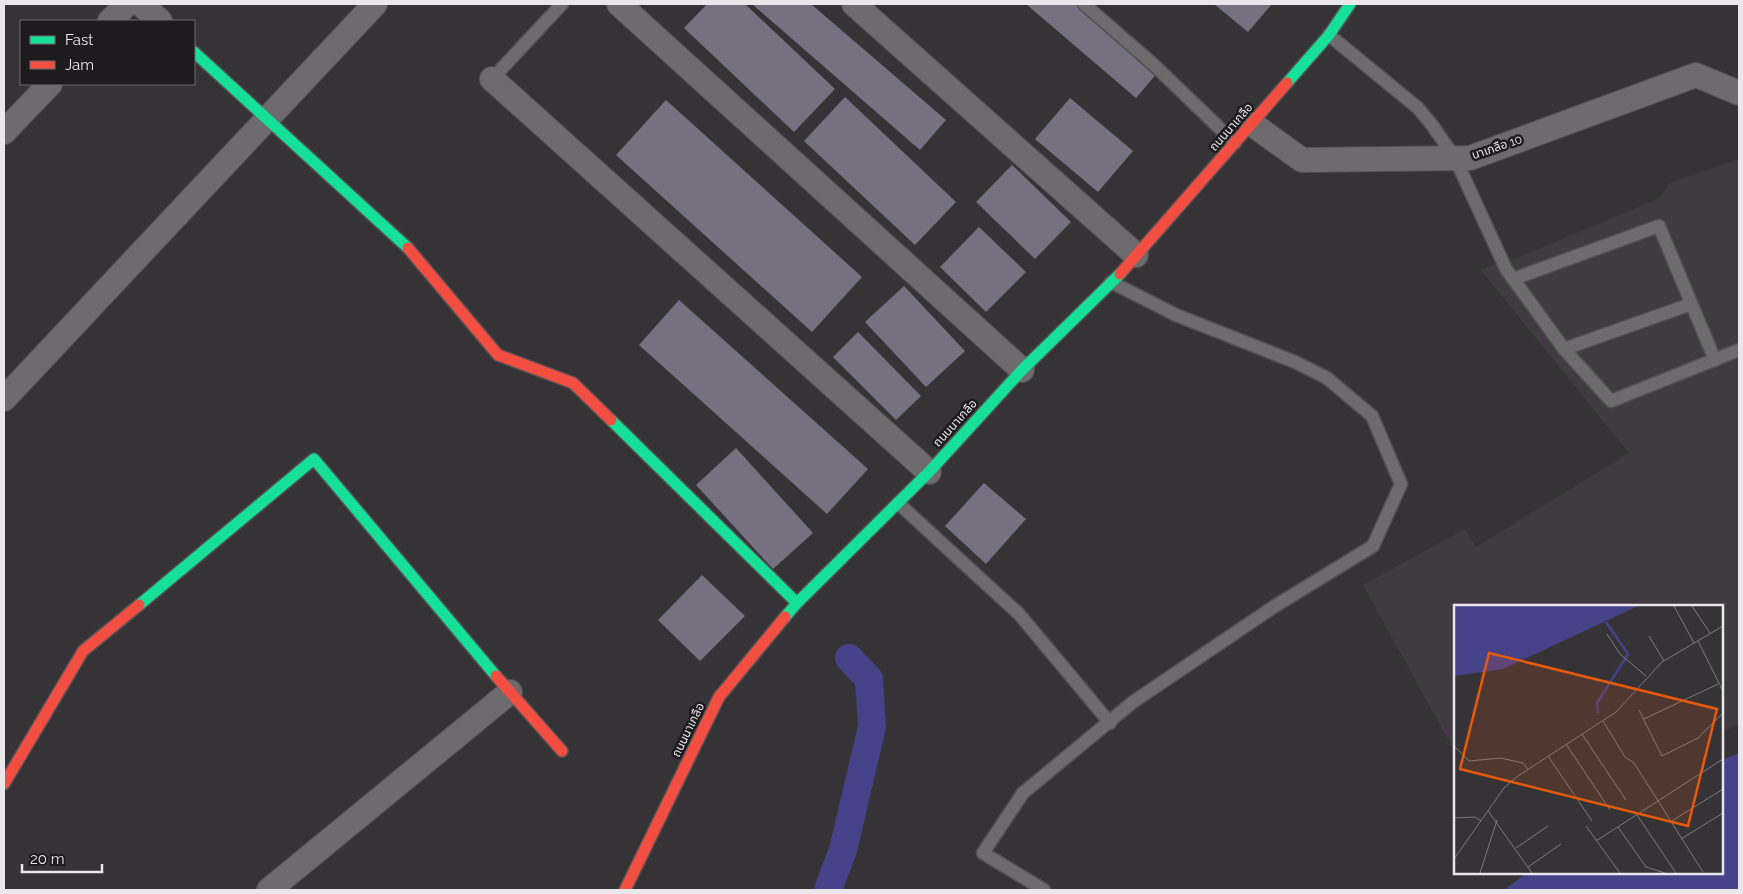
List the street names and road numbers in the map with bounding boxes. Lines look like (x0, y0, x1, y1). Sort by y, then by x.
street label: ถนนนาเกลือ (1206, 100, 1256, 154)
street label: นาเกลือ 10 (1470, 132, 1524, 162)
street label: ถนนนาเกลือ (930, 396, 980, 449)
street label: ถนนนาเกลือ (669, 700, 707, 759)

